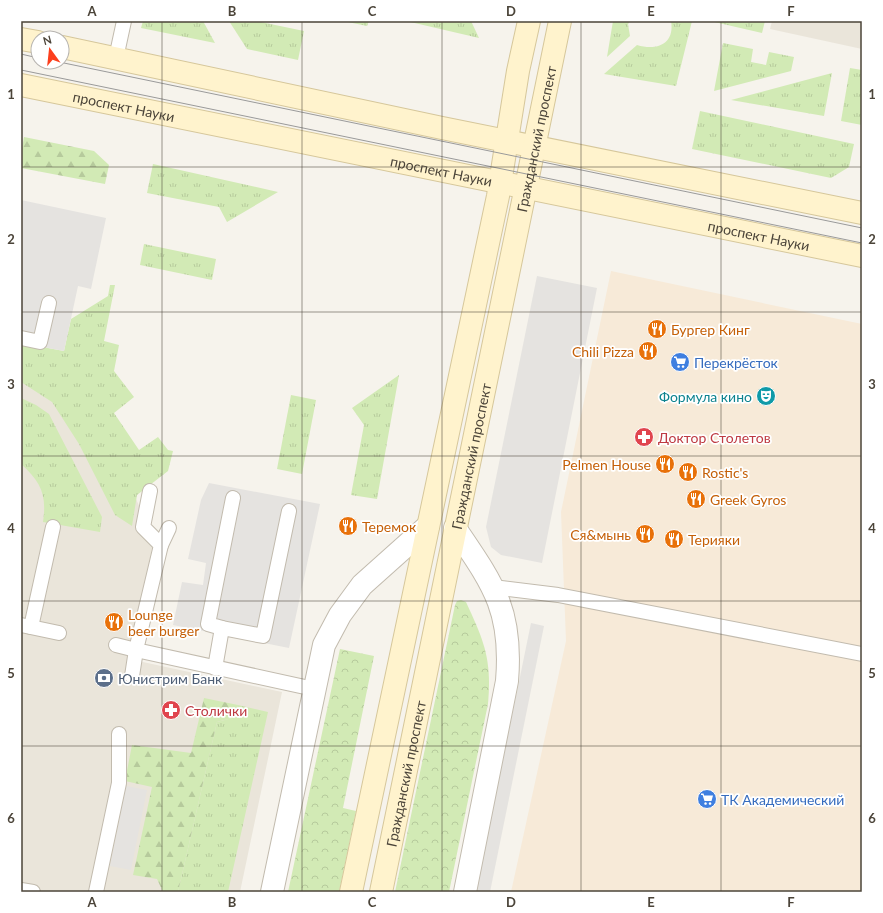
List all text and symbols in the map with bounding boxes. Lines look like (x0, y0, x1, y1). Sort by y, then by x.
text: A (86, 3, 97, 19)
text: B (228, 3, 237, 19)
text: C (368, 3, 377, 19)
text: D (506, 3, 516, 19)
text: E (647, 3, 655, 19)
text: F (787, 3, 795, 19)
north arrow (30, 30, 70, 70)
text: N (42, 32, 53, 47)
street label: Гражданский проспект (512, 64, 559, 213)
text: 1 (7, 86, 15, 102)
text: 1 (868, 86, 876, 102)
street label: проспект Науки (72, 87, 176, 125)
street label: проспект Науки (389, 152, 494, 189)
street label: проспект Науки (707, 216, 811, 254)
text: 2 (7, 231, 15, 247)
text: 2 (868, 231, 876, 247)
restaurant icon: Бургер Кинг (646, 318, 668, 340)
place label: Бургер Кинг (671, 321, 750, 338)
restaurant icon: Chili Pizza (637, 340, 659, 362)
place label: Chili Pizza (572, 343, 634, 360)
supermarket icon: Перекрёсток (669, 351, 691, 373)
place label: Перекрёсток (694, 354, 779, 371)
text: 3 (7, 376, 15, 392)
text: 3 (868, 376, 876, 392)
street label: Гражданский проспект (447, 381, 494, 531)
theatre icon: Формула кино (755, 385, 777, 407)
place label: Формула кино (659, 388, 752, 405)
pharmacy icon: Доктор Столетов (633, 426, 655, 448)
place label: Доктор Столетов (658, 429, 771, 446)
restaurant icon: Pelmen House (654, 453, 676, 475)
place label: Pelmen House (562, 456, 651, 473)
restaurant icon: Rostic's (677, 461, 699, 483)
place label: Rostic's (702, 464, 748, 481)
restaurant icon: Greek Gyros (685, 488, 707, 510)
place label: Greek Gyros (710, 491, 786, 508)
restaurant icon: Теремок (337, 515, 359, 537)
place label: Теремок (362, 518, 417, 535)
text: 4 (7, 520, 15, 536)
text: 4 (868, 520, 876, 536)
restaurant icon: Ся&мынь (634, 523, 656, 545)
place label: Ся&мынь (570, 526, 631, 543)
restaurant icon: Терияки (663, 528, 685, 550)
place label: Терияки (688, 531, 740, 548)
place label: Lounge beer burger (128, 606, 199, 639)
restaurant icon: Lounge beer burger (103, 611, 125, 633)
text: 5 (7, 665, 15, 681)
text: 5 (868, 665, 876, 681)
bank icon: Юнистрим Банк (93, 667, 115, 689)
place label: Юнистрим Банк (118, 670, 223, 687)
pharmacy icon: Столички (160, 699, 182, 721)
street label: Гражданский проспект (382, 699, 429, 848)
place label: Столички (185, 702, 247, 719)
supermarket icon: ТК Академический (696, 788, 718, 810)
place label: ТК Академический (721, 791, 844, 808)
text: 6 (7, 810, 15, 826)
text: 6 (868, 810, 876, 826)
text: A (86, 894, 97, 910)
text: B (228, 894, 237, 910)
text: C (368, 894, 377, 910)
text: D (506, 894, 516, 910)
text: E (647, 894, 655, 910)
text: F (787, 894, 795, 910)

